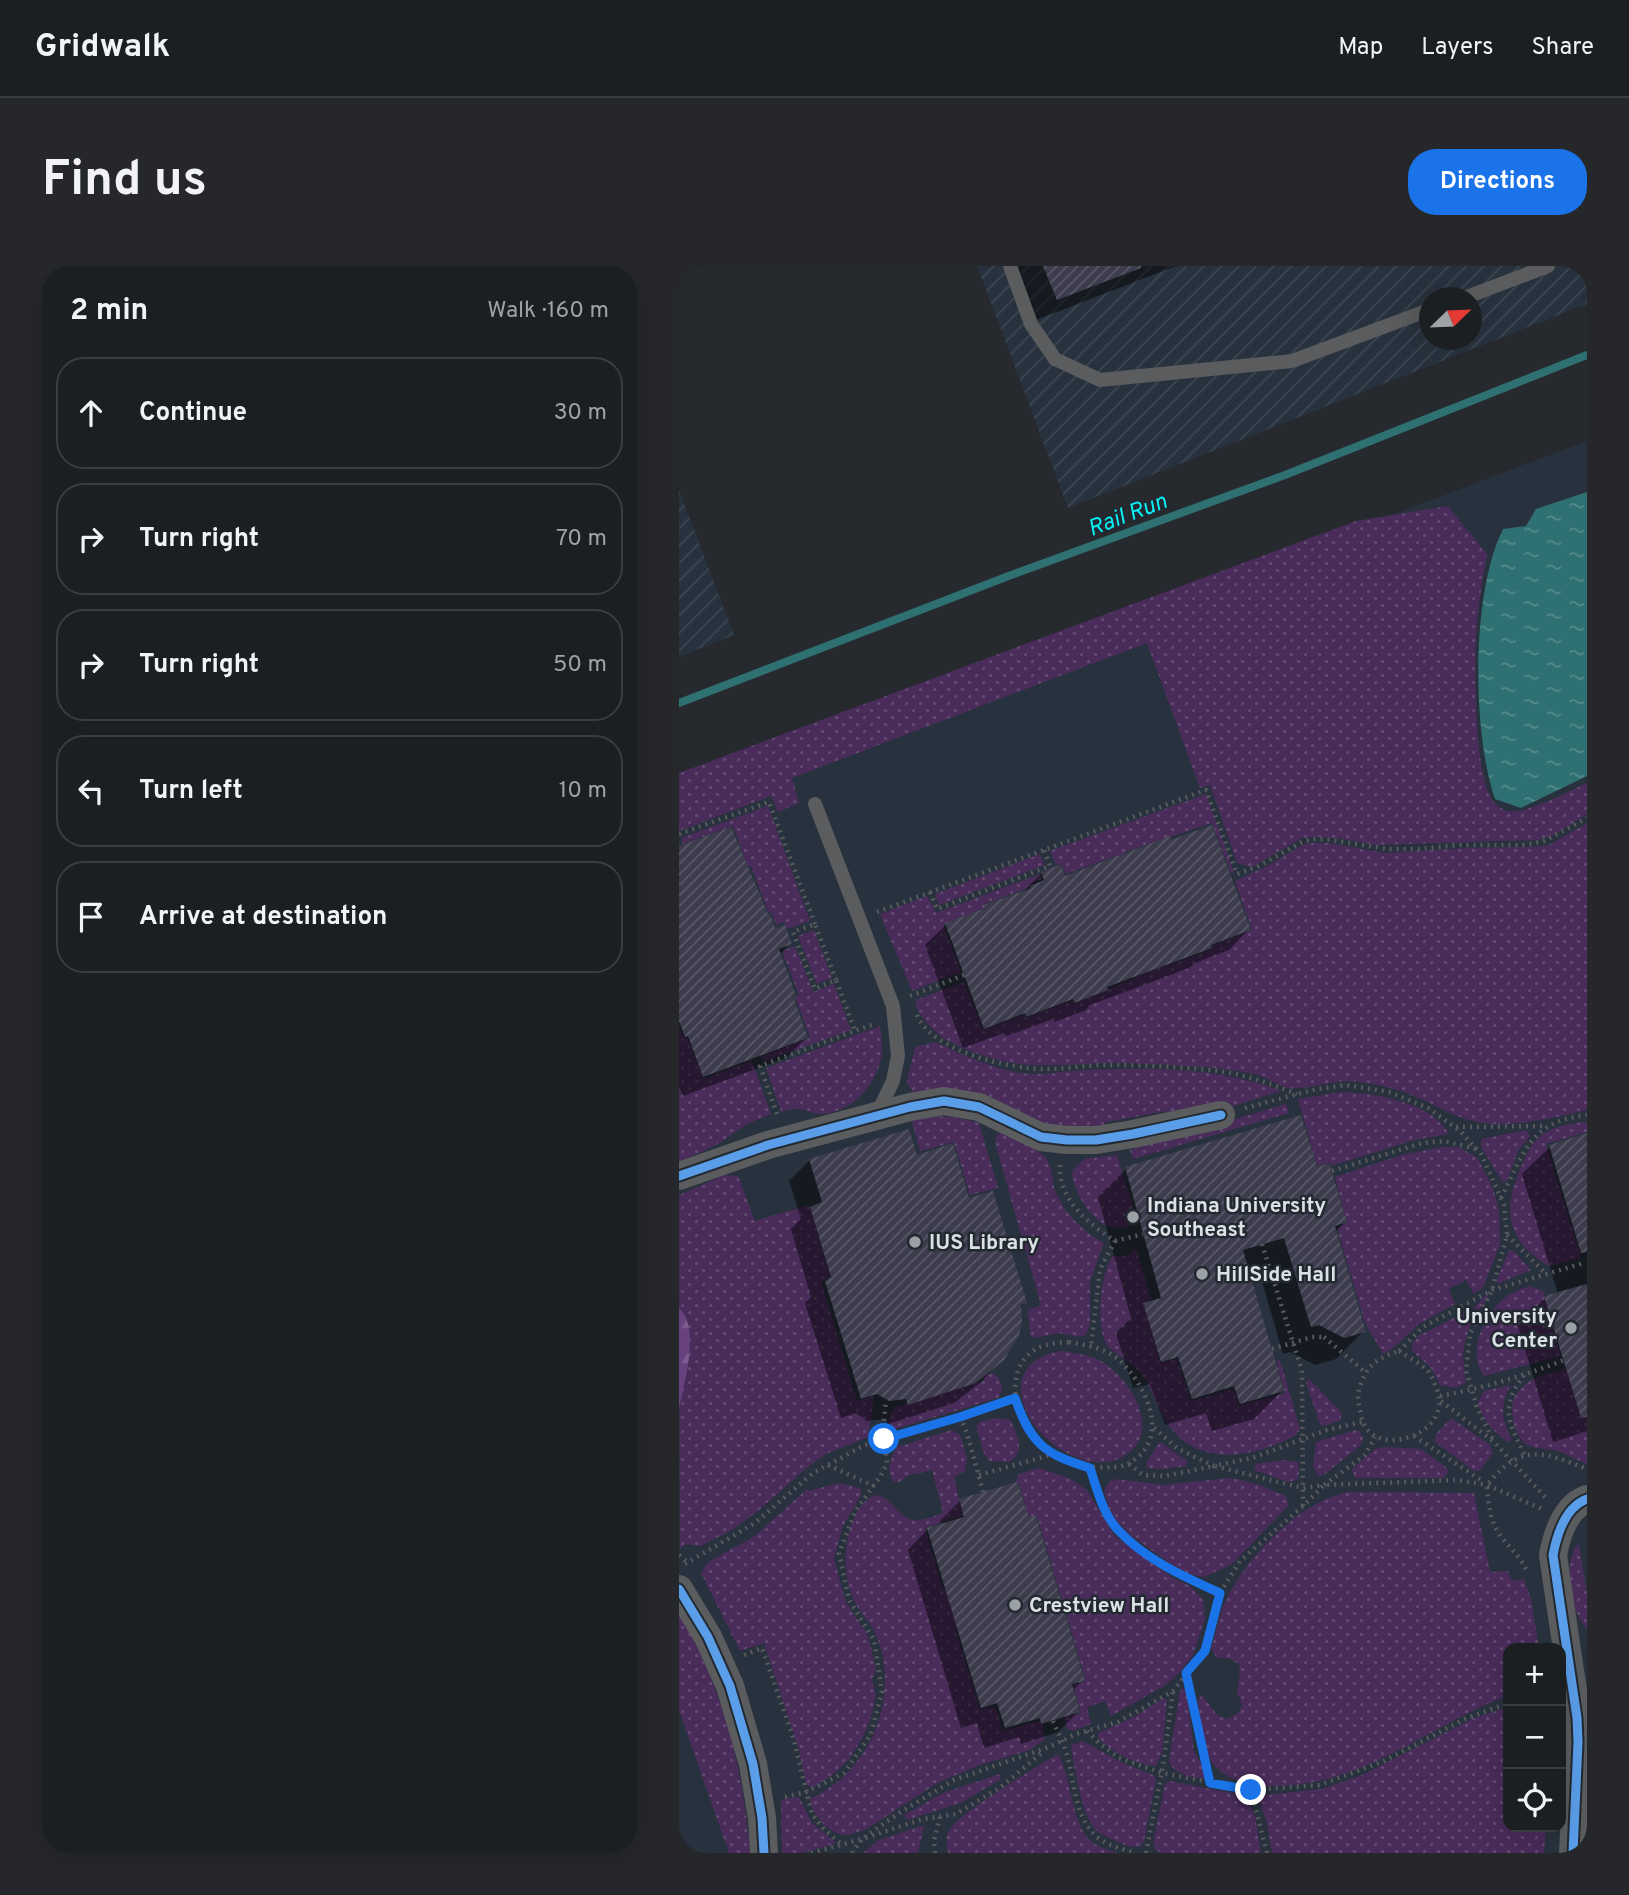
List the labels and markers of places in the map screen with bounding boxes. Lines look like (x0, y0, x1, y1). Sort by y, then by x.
place label: Indiana University Southeast (1147, 1193, 1326, 1244)
marker: Indiana University Southeast (1125, 1209, 1141, 1225)
place label: IUS Library (929, 1230, 1039, 1257)
marker: IUS Library (907, 1234, 923, 1250)
place label: HillSide Hall (1216, 1262, 1336, 1289)
marker: HillSide Hall (1194, 1266, 1210, 1282)
place label: University Center (1456, 1304, 1557, 1355)
marker: University Center (1563, 1320, 1579, 1336)
place label: Crestview Hall (1029, 1593, 1169, 1620)
marker: Crestview Hall (1007, 1597, 1023, 1613)

